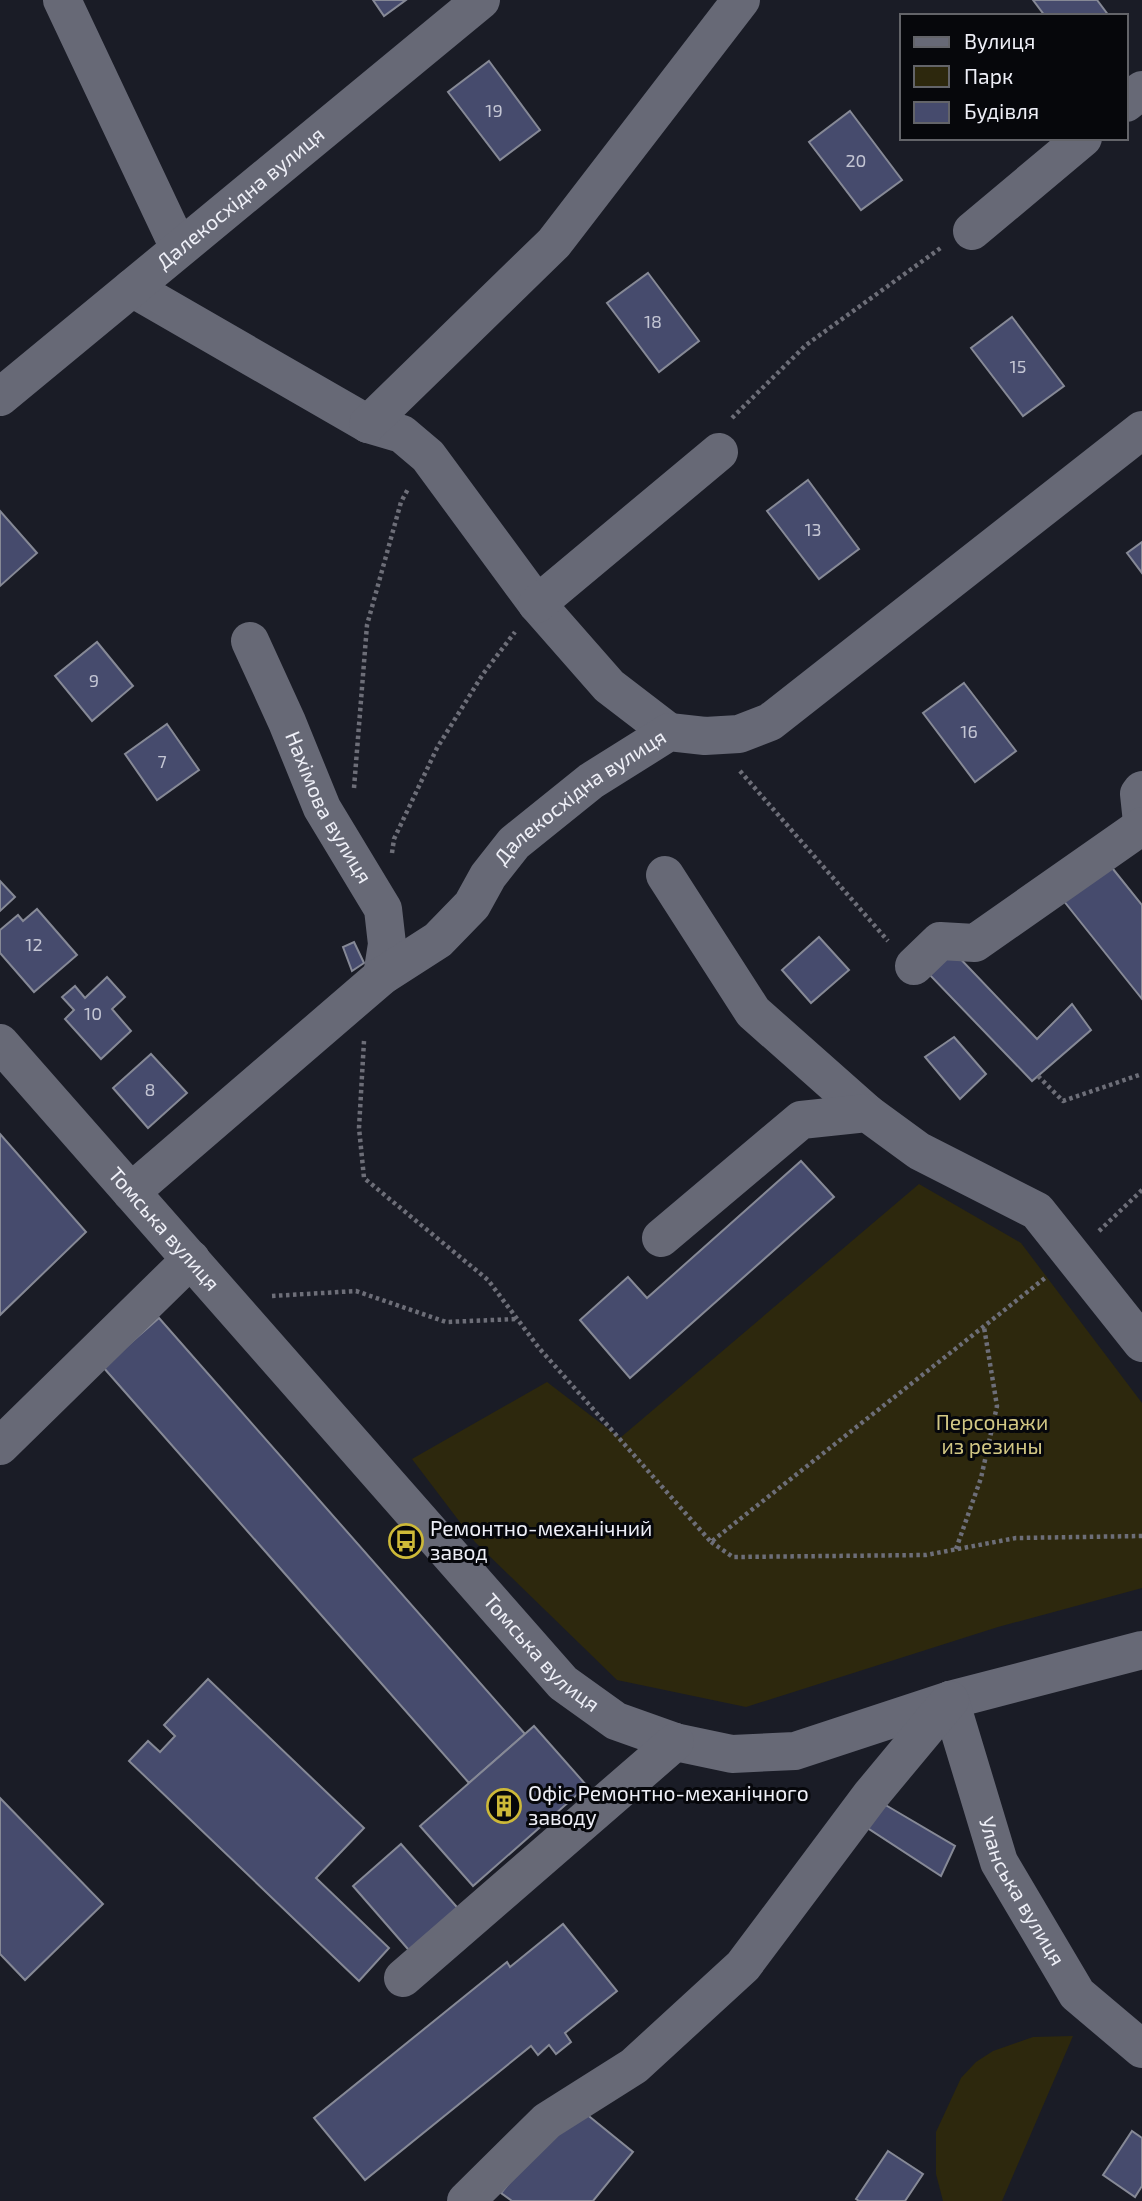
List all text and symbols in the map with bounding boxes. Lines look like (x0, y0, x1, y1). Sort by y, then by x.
legend (900, 14, 1128, 140)
text: Вулиця (964, 28, 1035, 54)
text: Парк (964, 63, 1013, 88)
text: Будівля (964, 98, 1039, 124)
house number: 19 (485, 99, 503, 121)
street label: Далекосхідна вулиця (151, 121, 329, 274)
house number: 20 (846, 149, 866, 171)
house number: 18 (644, 310, 662, 332)
house number: 15 (1010, 355, 1026, 377)
house number: 13 (804, 518, 822, 540)
house number: 9 (89, 669, 99, 691)
house number: 16 (960, 720, 978, 742)
street label: Далекосхідна вулиця (488, 723, 670, 869)
street label: Нахімова вулиця (281, 727, 378, 887)
house number: 7 (157, 750, 167, 772)
house number: 12 (25, 933, 43, 955)
house number: 10 (84, 1002, 102, 1024)
house number: 8 (145, 1078, 155, 1100)
street label: Томська вулиця (104, 1161, 226, 1295)
park label: Персонажи из резины (936, 1409, 1048, 1458)
place label: Ремонтно-механічний завод (430, 1515, 652, 1564)
bus stop icon: Ремонтно-механічний завод (387, 1522, 425, 1560)
street label: Томська вулиця (479, 1588, 605, 1716)
place label: Офіс Ремонтно-механічного заводу (528, 1780, 809, 1830)
building icon: Офіс Ремонтно-механічного заводу (485, 1787, 523, 1825)
street label: Уланська вулиця (975, 1813, 1071, 1969)

